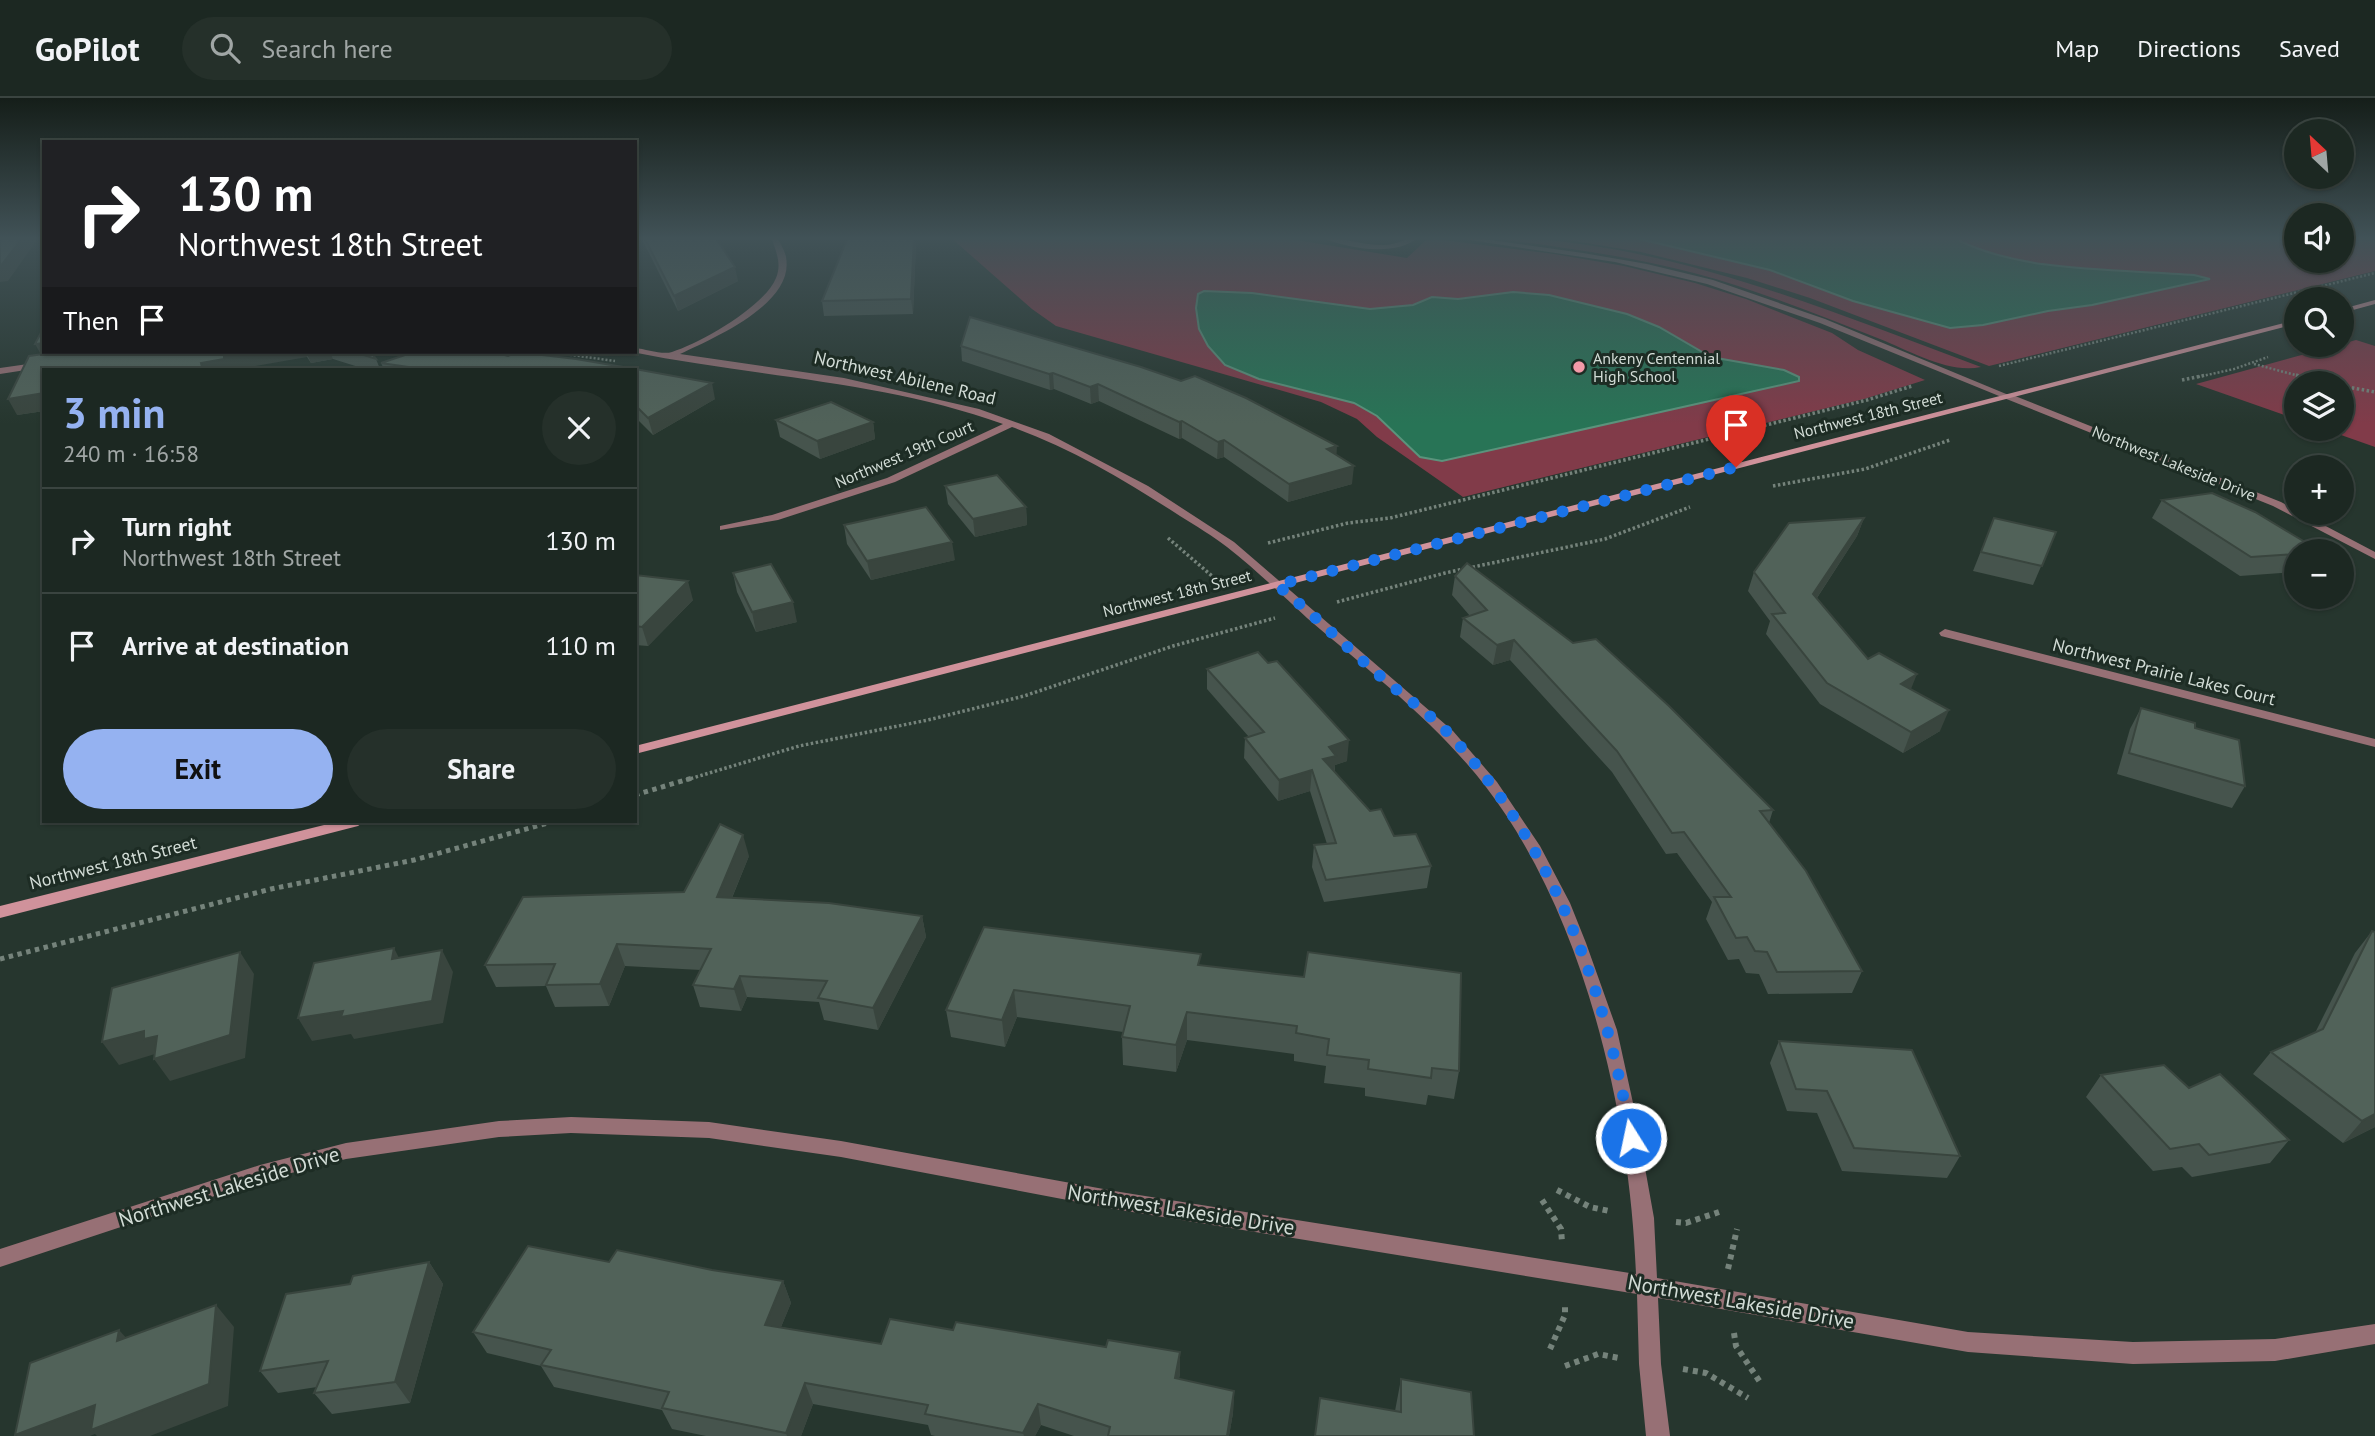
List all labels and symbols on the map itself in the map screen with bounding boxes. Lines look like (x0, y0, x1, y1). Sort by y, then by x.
north arrow (2284, 119, 2354, 189)
street label: Northwest Abilene Road (812, 345, 998, 410)
place label: Ankeny Centennial High School (1593, 348, 1720, 386)
marker: Ankeny Centennial High School (1571, 359, 1587, 375)
street label: Northwest 18th Street (1792, 387, 1945, 443)
pin (1706, 395, 1766, 467)
street label: Northwest 19th Court (832, 416, 977, 492)
street label: Northwest Lakeside Drive (2089, 421, 2259, 505)
street label: Northwest 18th Street (1101, 565, 1254, 621)
street label: Northwest Prairie Lakes Court (2050, 633, 2278, 710)
street label: Northwest 18th Street (27, 831, 199, 894)
position arrow (1594, 1101, 1668, 1175)
street label: Northwest Lakeside Drive (115, 1140, 343, 1233)
street label: Northwest Lakeside Drive (1066, 1178, 1297, 1241)
street label: Northwest Lakeside Drive (1626, 1268, 1857, 1335)

